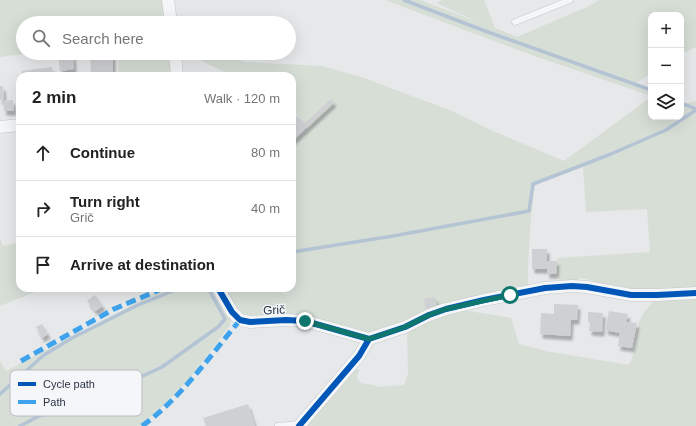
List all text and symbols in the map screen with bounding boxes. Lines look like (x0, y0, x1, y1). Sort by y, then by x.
map controls (648, 12, 684, 120)
button: + (648, 12, 684, 48)
search box (16, 16, 296, 60)
icon: search (30, 27, 52, 49)
text: Search here (62, 30, 144, 47)
button: − (648, 48, 684, 84)
button: layers (648, 84, 684, 120)
text: 2 min (32, 88, 76, 107)
text: Walk · 120 m (204, 91, 280, 106)
icon: ahead (32, 142, 54, 164)
text: Continue (70, 144, 135, 161)
text: 80 m (251, 145, 280, 160)
text: Turn right (70, 193, 140, 210)
icon: right (32, 198, 54, 220)
text: 40 m (251, 201, 280, 216)
text: Grič (70, 210, 94, 225)
icon: arrive (32, 254, 54, 276)
text: Arrive at destination (70, 256, 215, 273)
route start (501, 286, 519, 304)
street label: Grič (263, 303, 285, 317)
route end (296, 312, 314, 330)
legend (10, 370, 142, 416)
text: Cycle path (43, 378, 95, 390)
text: Path (43, 396, 66, 408)

